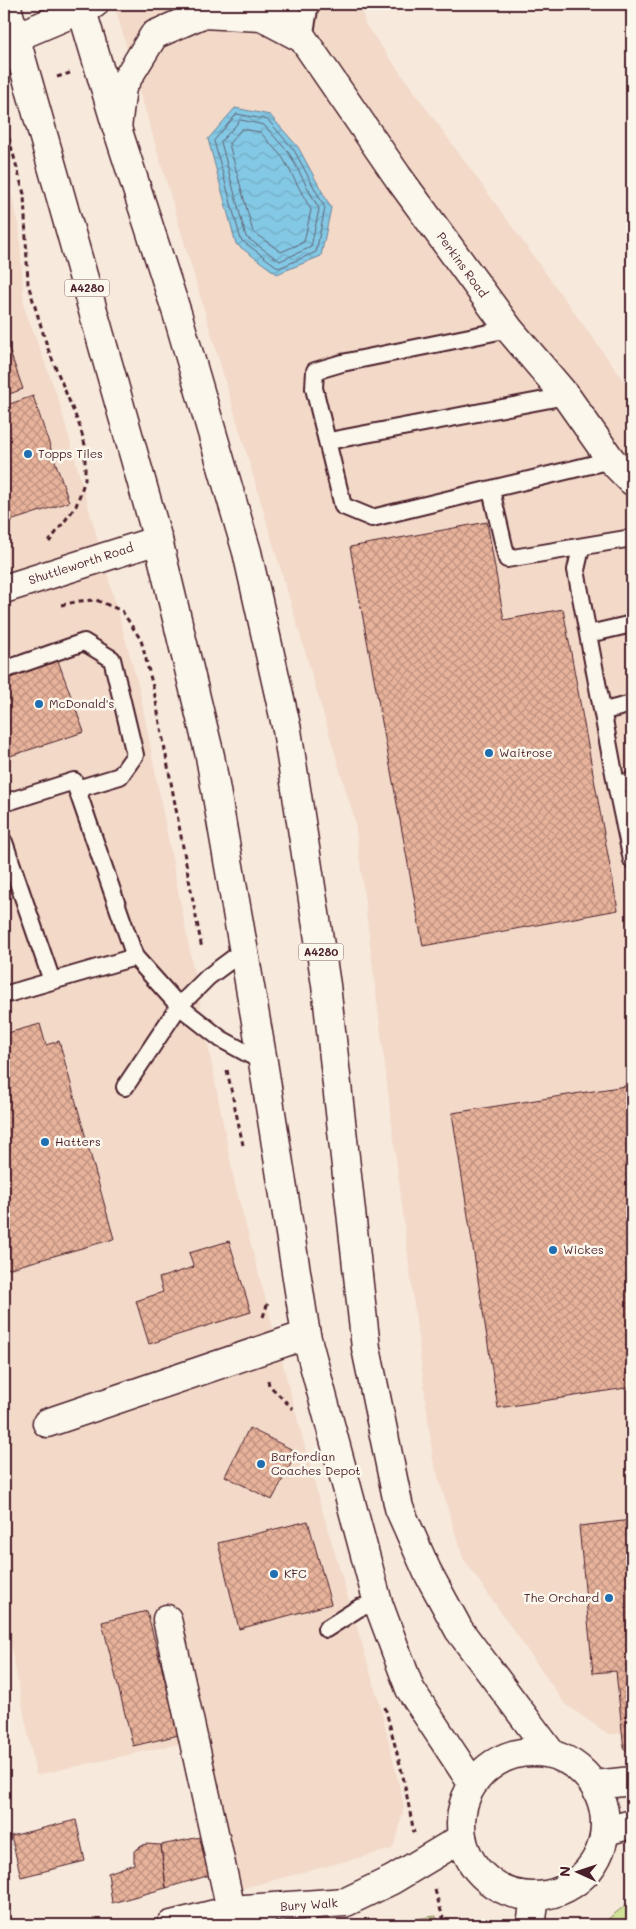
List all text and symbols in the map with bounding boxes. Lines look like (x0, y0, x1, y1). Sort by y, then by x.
street label: Perkins Road (434, 229, 492, 301)
road number: A4280 (64, 280, 110, 296)
place label: Topps Tiles (38, 445, 103, 461)
marker: Topps Tiles (22, 448, 34, 460)
street label: Shuttleworth Road (26, 538, 136, 588)
place label: McDonald's (49, 695, 114, 711)
marker: McDonald's (33, 698, 45, 710)
place label: Waitrose (499, 744, 552, 760)
marker: Waitrose (483, 747, 495, 759)
road number: A4280 (298, 944, 344, 960)
place label: Hatters (55, 1133, 101, 1149)
marker: Hatters (39, 1136, 51, 1148)
place label: Wickes (563, 1241, 604, 1257)
marker: Wickes (547, 1244, 559, 1256)
place label: Barfordian Coaches Depot (271, 1448, 361, 1478)
marker: Barfordian Coaches Depot (255, 1458, 267, 1470)
place label: KFC (284, 1565, 307, 1581)
marker: KFC (268, 1568, 280, 1580)
place label: The Orchard (524, 1589, 599, 1605)
marker: The Orchard (603, 1592, 615, 1604)
north arrow (554, 1846, 604, 1896)
text: N (555, 1865, 574, 1877)
street label: Bury Walk (280, 1894, 338, 1914)

